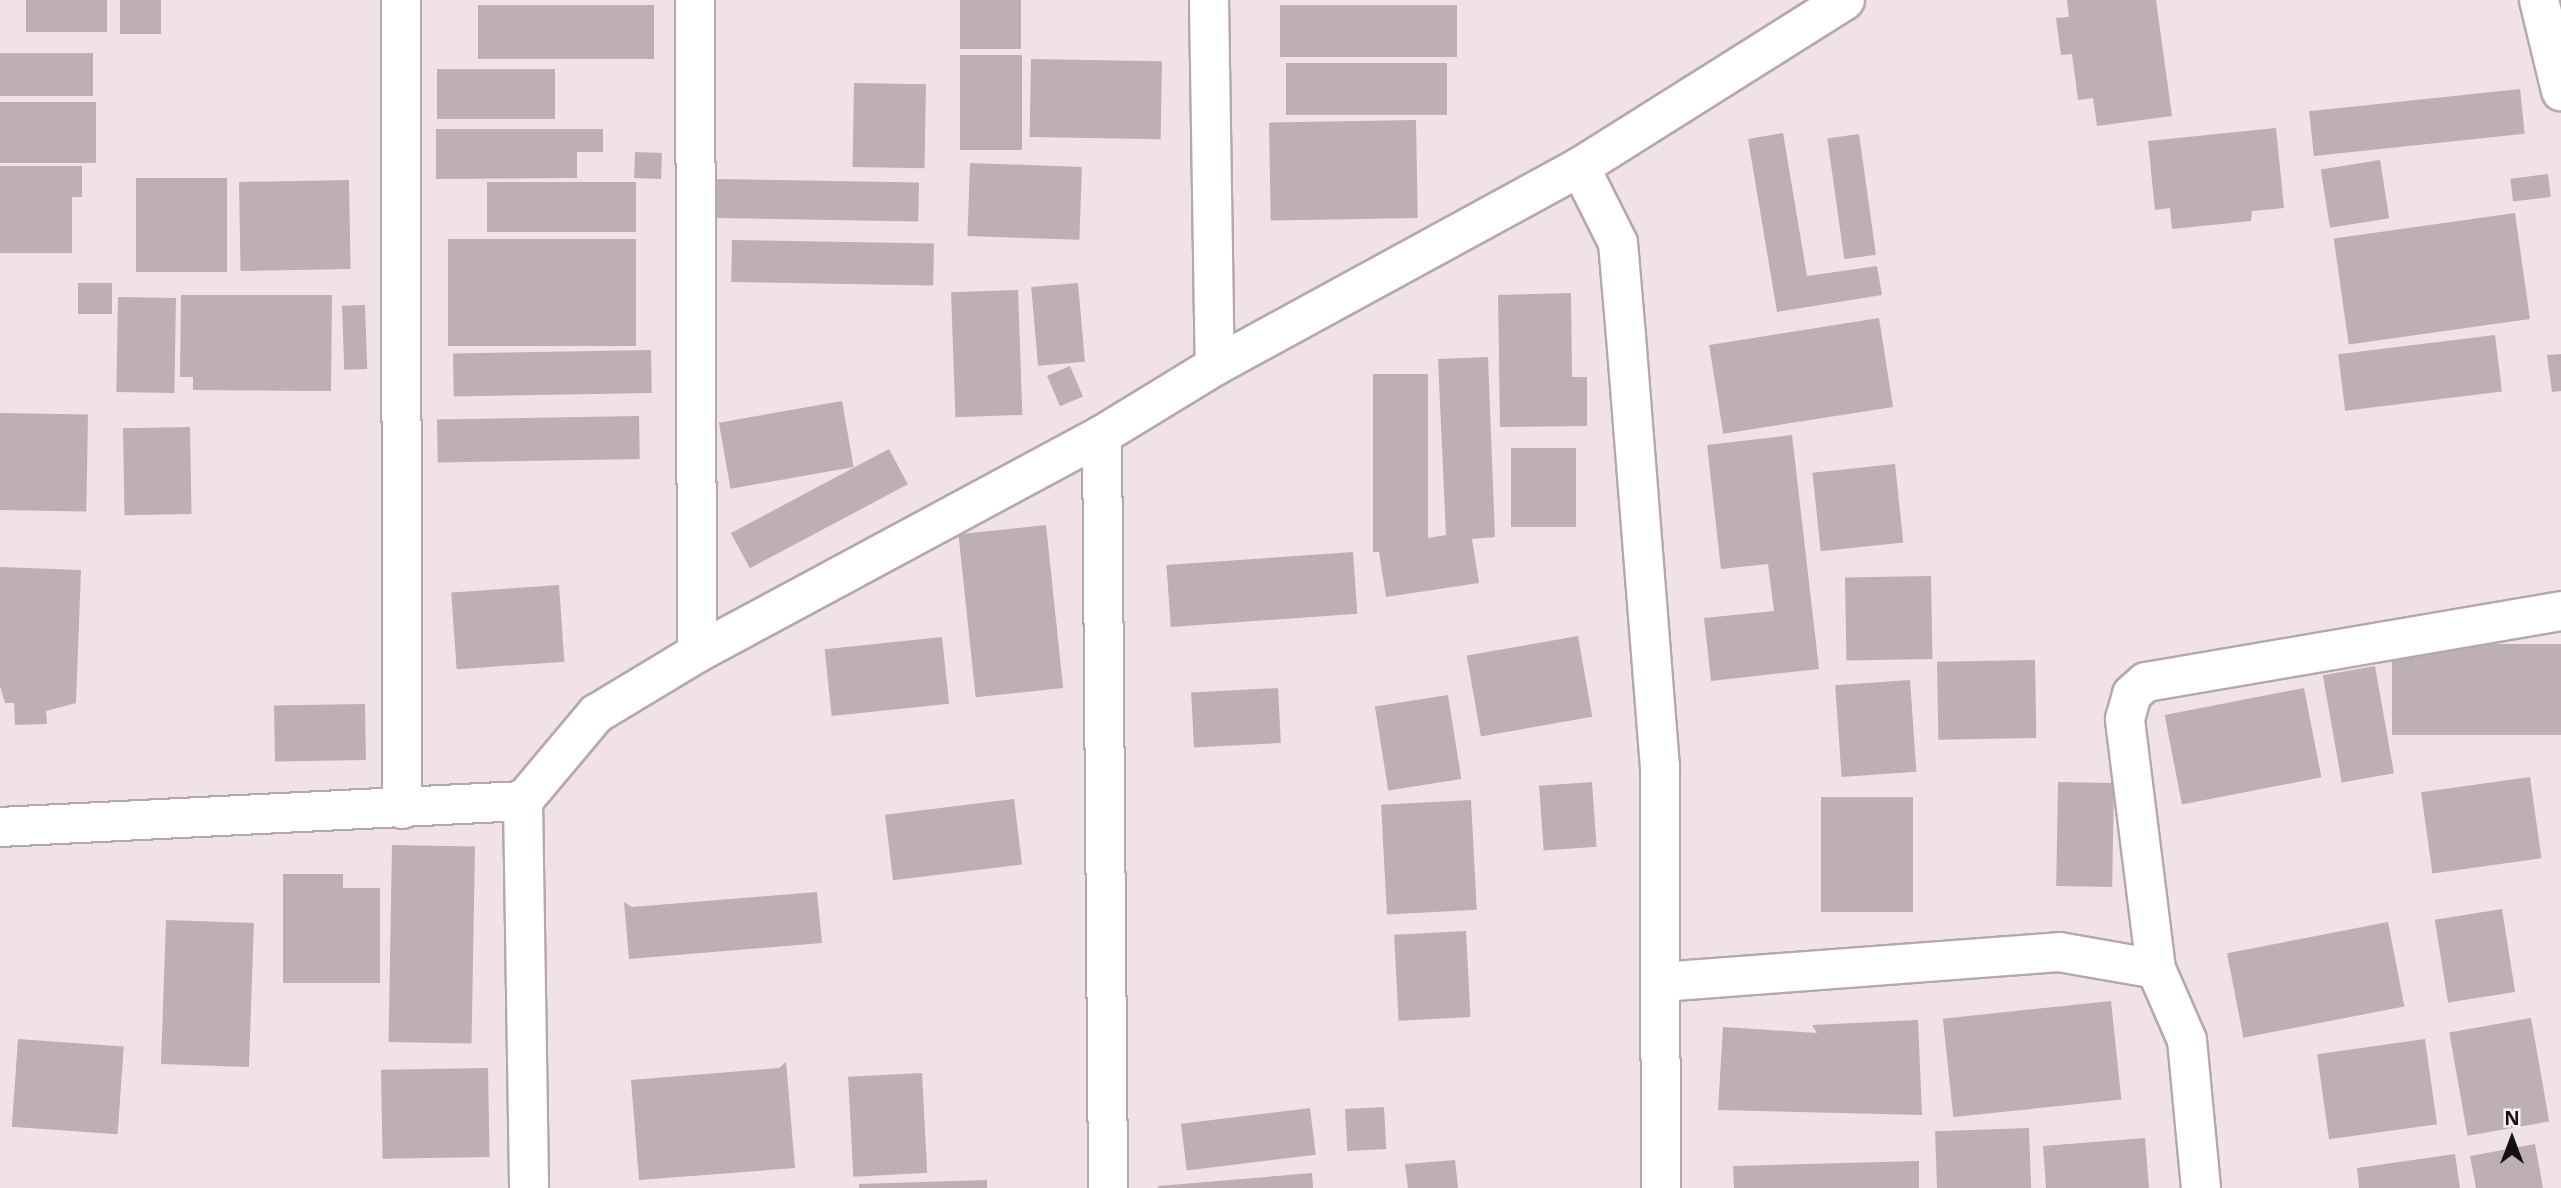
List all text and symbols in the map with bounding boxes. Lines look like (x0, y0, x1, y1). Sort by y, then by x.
north arrow (2477, 1104, 2547, 1174)
text: N (2504, 1105, 2520, 1131)

